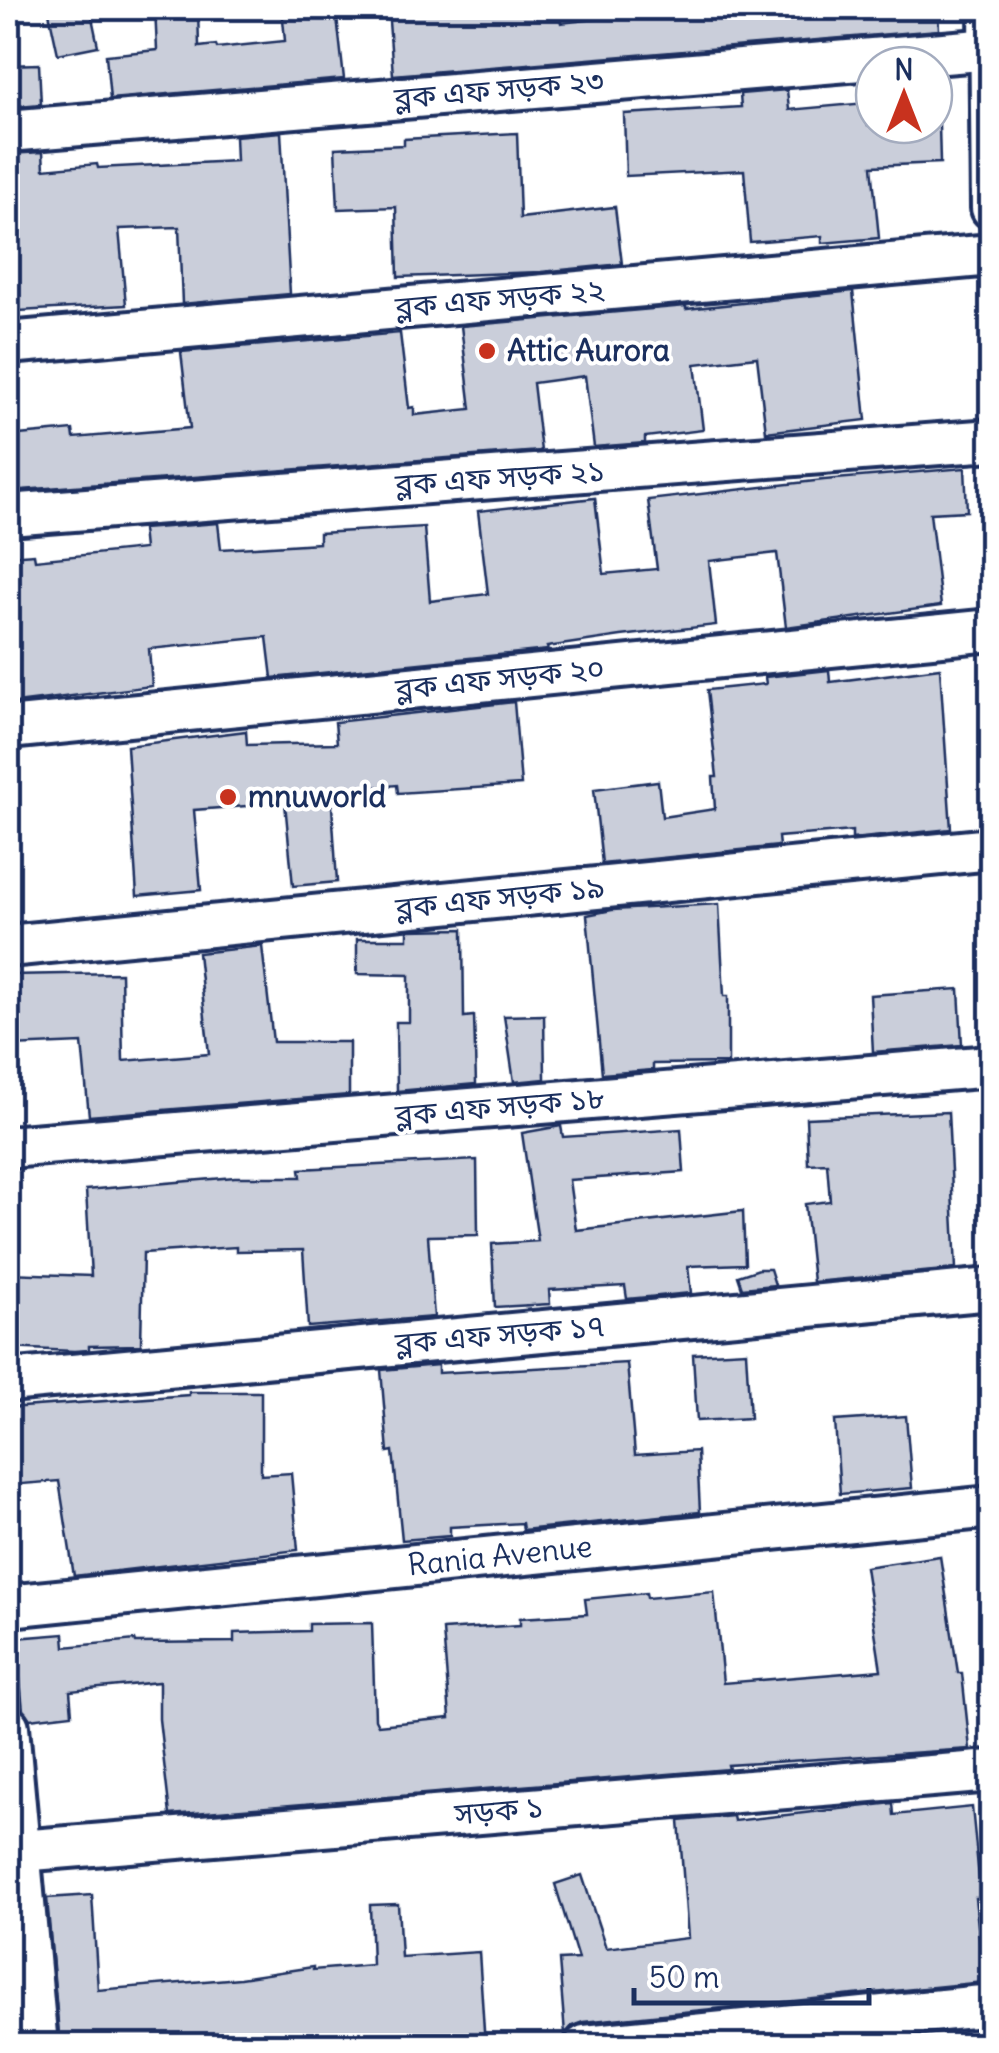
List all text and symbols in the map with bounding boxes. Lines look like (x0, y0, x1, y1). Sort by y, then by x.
north arrow (854, 45, 954, 145)
text: N (894, 52, 914, 88)
street label: ব্লক এফ সড়ক ২৩ (392, 61, 605, 117)
street label: ব্লক এফ সড়ক ২২ (393, 270, 606, 326)
place label: Attic Aurora (507, 331, 670, 369)
marker: Attic Aurora (476, 340, 498, 362)
street label: ব্লক এফ সড়ক ২১ (393, 451, 606, 503)
street label: ব্লক এফ সড়ক ২০ (393, 648, 606, 708)
place label: mnuworld (248, 777, 386, 815)
marker: mnuworld (217, 786, 239, 808)
street label: ব্লক এফ সড়ক ১৯ (393, 867, 606, 927)
street label: ব্লক এফ সড়ক ১৮ (393, 1078, 606, 1134)
street label: ব্লক এফ সড়ক ১৭ (393, 1306, 606, 1362)
street label: Rania Avenue (406, 1526, 594, 1584)
street label: সড়ক ১ (452, 1787, 545, 1833)
scale bar (634, 1943, 869, 2005)
text: 50 m (649, 1958, 719, 1996)

